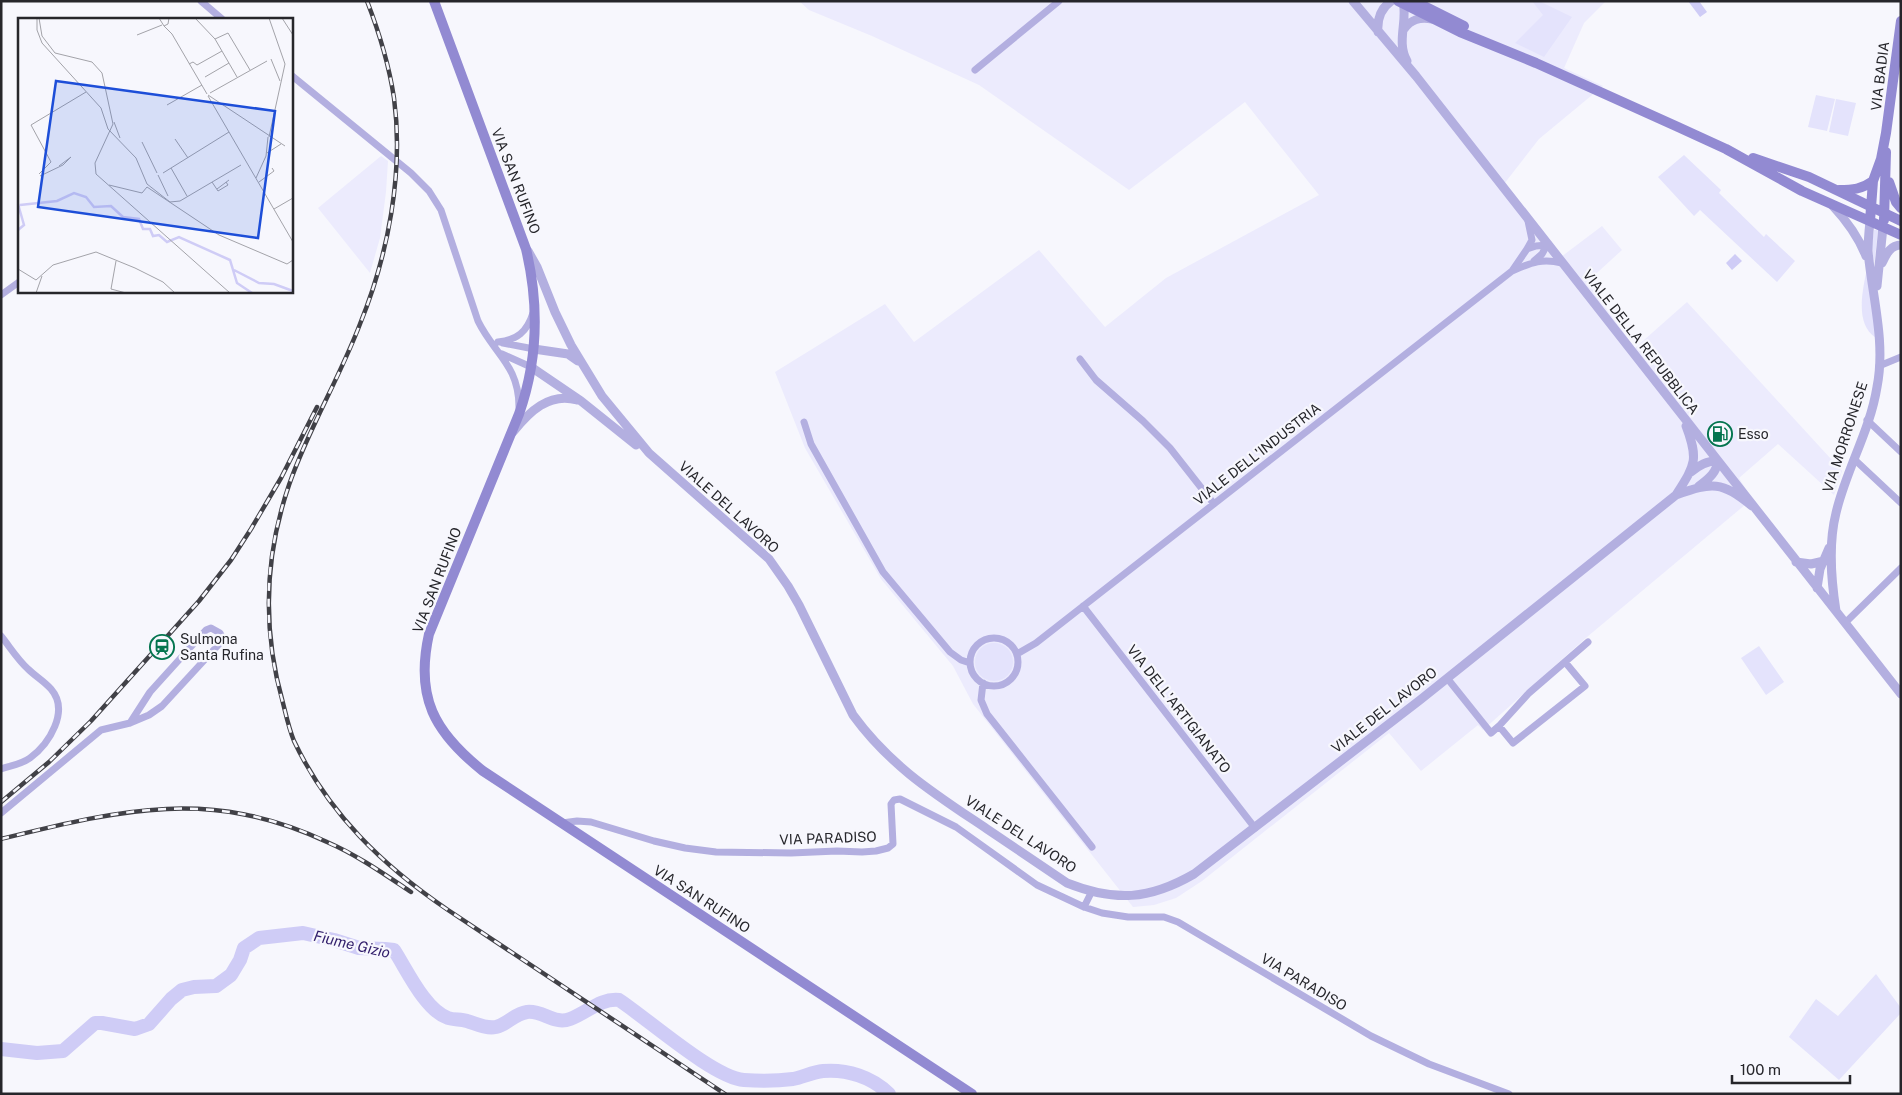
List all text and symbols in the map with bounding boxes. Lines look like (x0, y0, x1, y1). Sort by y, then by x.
inset map (18, 18, 292, 292)
street label: VIA BADIA (1868, 40, 1892, 112)
street label: VIA SAN RUFINO (488, 126, 544, 236)
street label: VIALE DELLA REPUBBLICA (1580, 267, 1702, 418)
street label: VIA MORRONESE (1820, 379, 1870, 495)
street label: VIALE DELL'INDUSTRIA (1190, 399, 1324, 508)
fuel station icon: Esso (1707, 421, 1733, 447)
place label: Esso (1738, 426, 1769, 442)
street label: VIALE DEL LAVORO (676, 458, 782, 556)
street label: VIA SAN RUFINO (409, 525, 465, 635)
place label: Sulmona Santa Rufina (180, 631, 264, 663)
station icon: Sulmona Santa Rufina (149, 634, 175, 660)
street label: VIA DELL'ARTIGIANATO (1124, 642, 1234, 776)
street label: VIALE DEL LAVORO (1328, 664, 1440, 756)
street label: VIALE DEL LAVORO (962, 792, 1080, 876)
street label: VIA PARADISO (779, 828, 877, 848)
street label: VIA SAN RUFINO (651, 862, 753, 936)
water label: Fiume Gizio (312, 927, 392, 961)
street label: VIA PARADISO (1258, 950, 1350, 1014)
scale bar (1732, 1052, 1850, 1084)
text: 100 m (1740, 1061, 1781, 1078)

